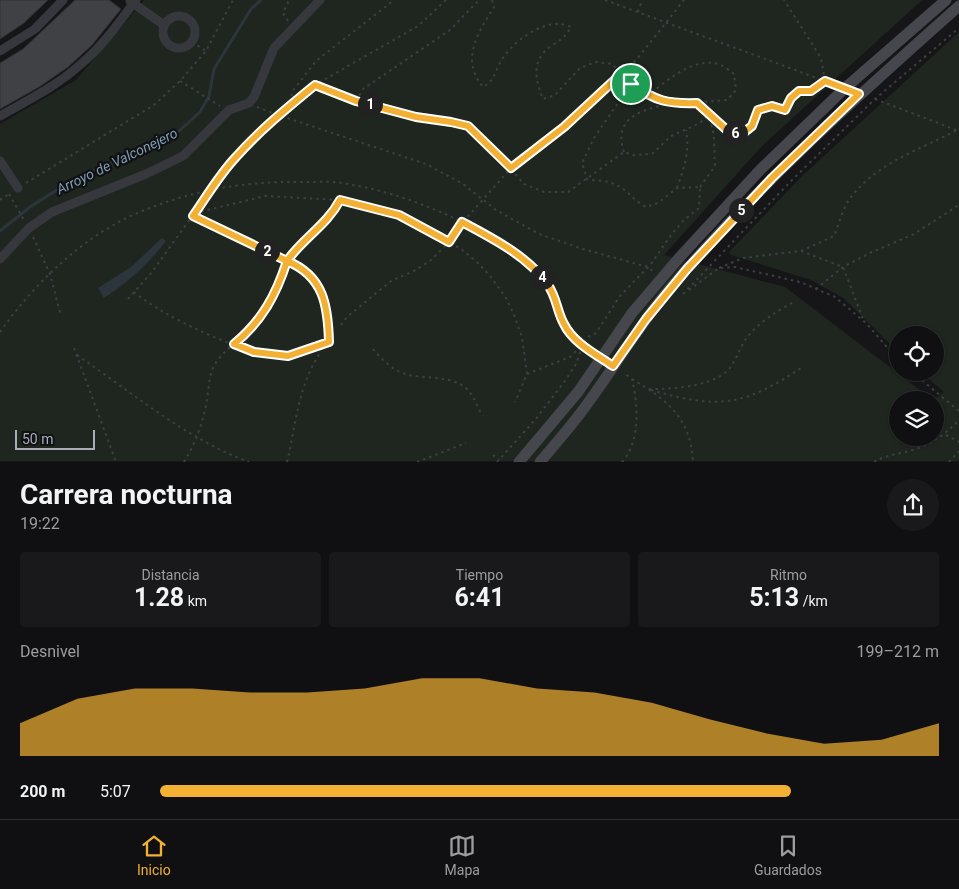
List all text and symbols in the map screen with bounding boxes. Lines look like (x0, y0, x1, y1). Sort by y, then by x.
pin (610, 63, 652, 105)
icon: arrive (617, 70, 645, 98)
pin: 1 (358, 92, 382, 116)
text: 1 (366, 96, 375, 112)
pin: 6 (722, 120, 748, 146)
water label: Arroyo de Valconejero (53, 125, 180, 198)
text: 6 (731, 125, 740, 141)
pin: 5 (728, 198, 754, 222)
text: 5 (737, 202, 746, 218)
pin: 2 (254, 238, 280, 264)
text: 2 (263, 243, 272, 259)
pin: 4 (530, 264, 554, 290)
text: 4 (538, 269, 547, 285)
map controls (889, 326, 944, 446)
button: locate (889, 326, 944, 381)
button: layers (889, 391, 944, 446)
scale bar (15, 427, 95, 450)
text: 50 m (22, 431, 54, 447)
text: Carrera nocturna (20, 478, 233, 511)
button: share (887, 479, 939, 531)
text: 19:22 (20, 514, 60, 533)
text: Distancia (141, 567, 200, 583)
text: Tiempo (456, 567, 503, 583)
text: Ritmo (770, 567, 807, 583)
text: 1.28 (134, 583, 184, 612)
text: 6:41 (454, 583, 505, 612)
text: 5:13 (749, 583, 799, 612)
text: km (184, 593, 207, 609)
text: /km (799, 593, 828, 609)
text: Desnivel (20, 642, 80, 661)
text: 199–212 m (857, 642, 939, 661)
text: 200 m (20, 782, 65, 801)
text: 5:07 (100, 782, 131, 801)
tab: Inicio (137, 832, 171, 878)
tab: Mapa (445, 832, 480, 878)
tab: Guardados (754, 832, 822, 878)

